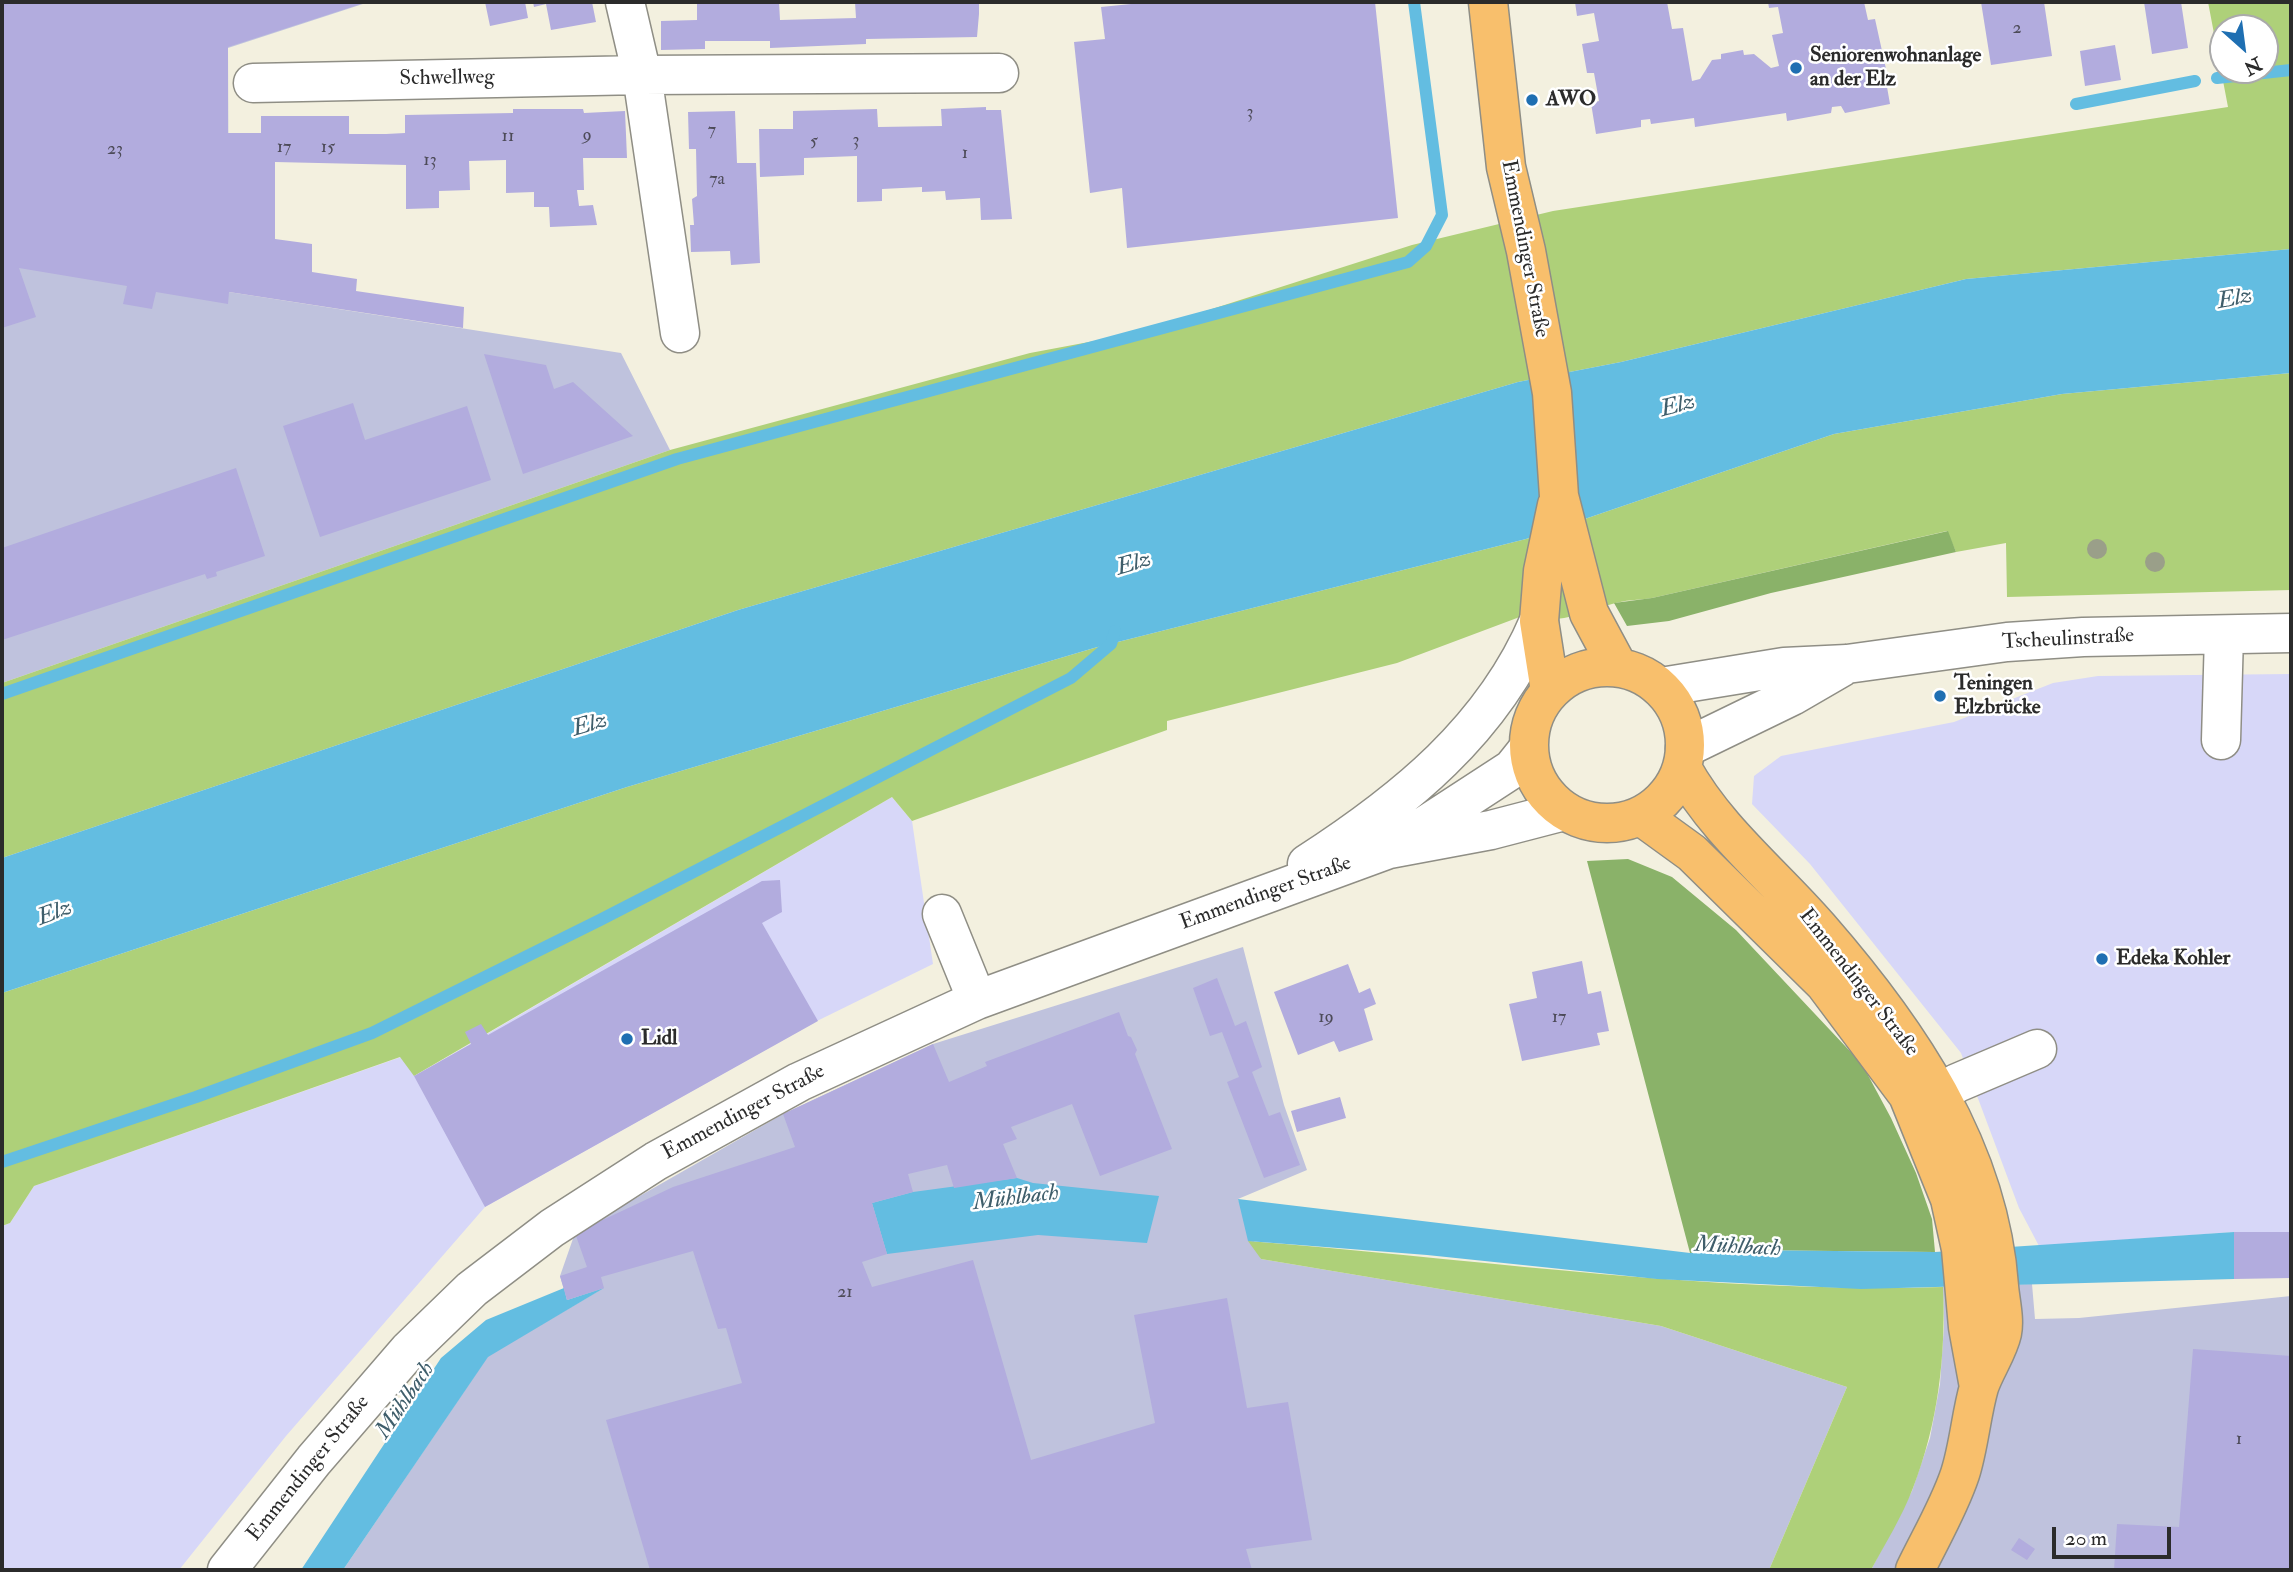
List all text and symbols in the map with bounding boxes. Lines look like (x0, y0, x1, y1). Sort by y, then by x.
north arrow (2209, 14, 2279, 84)
house number: 2 (2012, 18, 2022, 40)
place label: Seniorenwohnanlage an der Elz (1810, 43, 1981, 93)
text: N (2240, 51, 2266, 80)
marker: Seniorenwohnanlage an der Elz (1788, 60, 1804, 76)
street label: Schwellweg (399, 66, 495, 92)
place label: AWO (1546, 87, 1596, 113)
marker: AWO (1524, 92, 1540, 108)
house number: 3 (1247, 102, 1253, 124)
house number: 7 (708, 120, 716, 142)
house number: 9 (582, 125, 592, 147)
house number: 11 (502, 126, 514, 148)
house number: 3 (853, 130, 859, 152)
house number: 5 (810, 131, 818, 153)
house number: 17 (277, 137, 291, 159)
house number: 15 (321, 137, 335, 159)
house number: 23 (107, 139, 123, 161)
house number: 1 (962, 143, 968, 165)
house number: 13 (423, 150, 437, 172)
street label: Emmendinger Straße (1494, 158, 1554, 340)
house number: 7a (709, 169, 725, 191)
water label: Elz (2215, 283, 2255, 317)
water label: Elz (1658, 389, 1698, 425)
water label: Elz (1113, 547, 1155, 583)
street label: Tscheulinstraße (2001, 624, 2135, 656)
place label: Teningen Elzbrücke (1954, 671, 2041, 721)
marker: Teningen Elzbrücke (1932, 688, 1948, 704)
water label: Elz (569, 708, 611, 744)
street label: Emmendinger Straße (1177, 851, 1355, 937)
water label: Elz (34, 895, 76, 933)
street label: Emmendinger Straße (1793, 904, 1923, 1062)
place label: Edeka Kohler (2116, 946, 2230, 972)
marker: Edeka Kohler (2094, 951, 2110, 967)
house number: 19 (1318, 1007, 1334, 1029)
house number: 17 (1552, 1007, 1566, 1029)
place label: Lidl (641, 1026, 677, 1052)
marker: Lidl (619, 1031, 635, 1047)
street label: Emmendinger Straße (658, 1060, 830, 1166)
water label: Mühlbach (971, 1180, 1061, 1218)
water label: Mühlbach (1694, 1232, 1782, 1264)
house number: 21 (837, 1282, 853, 1304)
water label: Mühlbach (370, 1357, 442, 1445)
street label: Emmendinger Straße (242, 1391, 376, 1547)
house number: 1 (2236, 1429, 2242, 1451)
scale bar (2055, 1512, 2174, 1556)
text: 20 m (2065, 1525, 2107, 1552)

